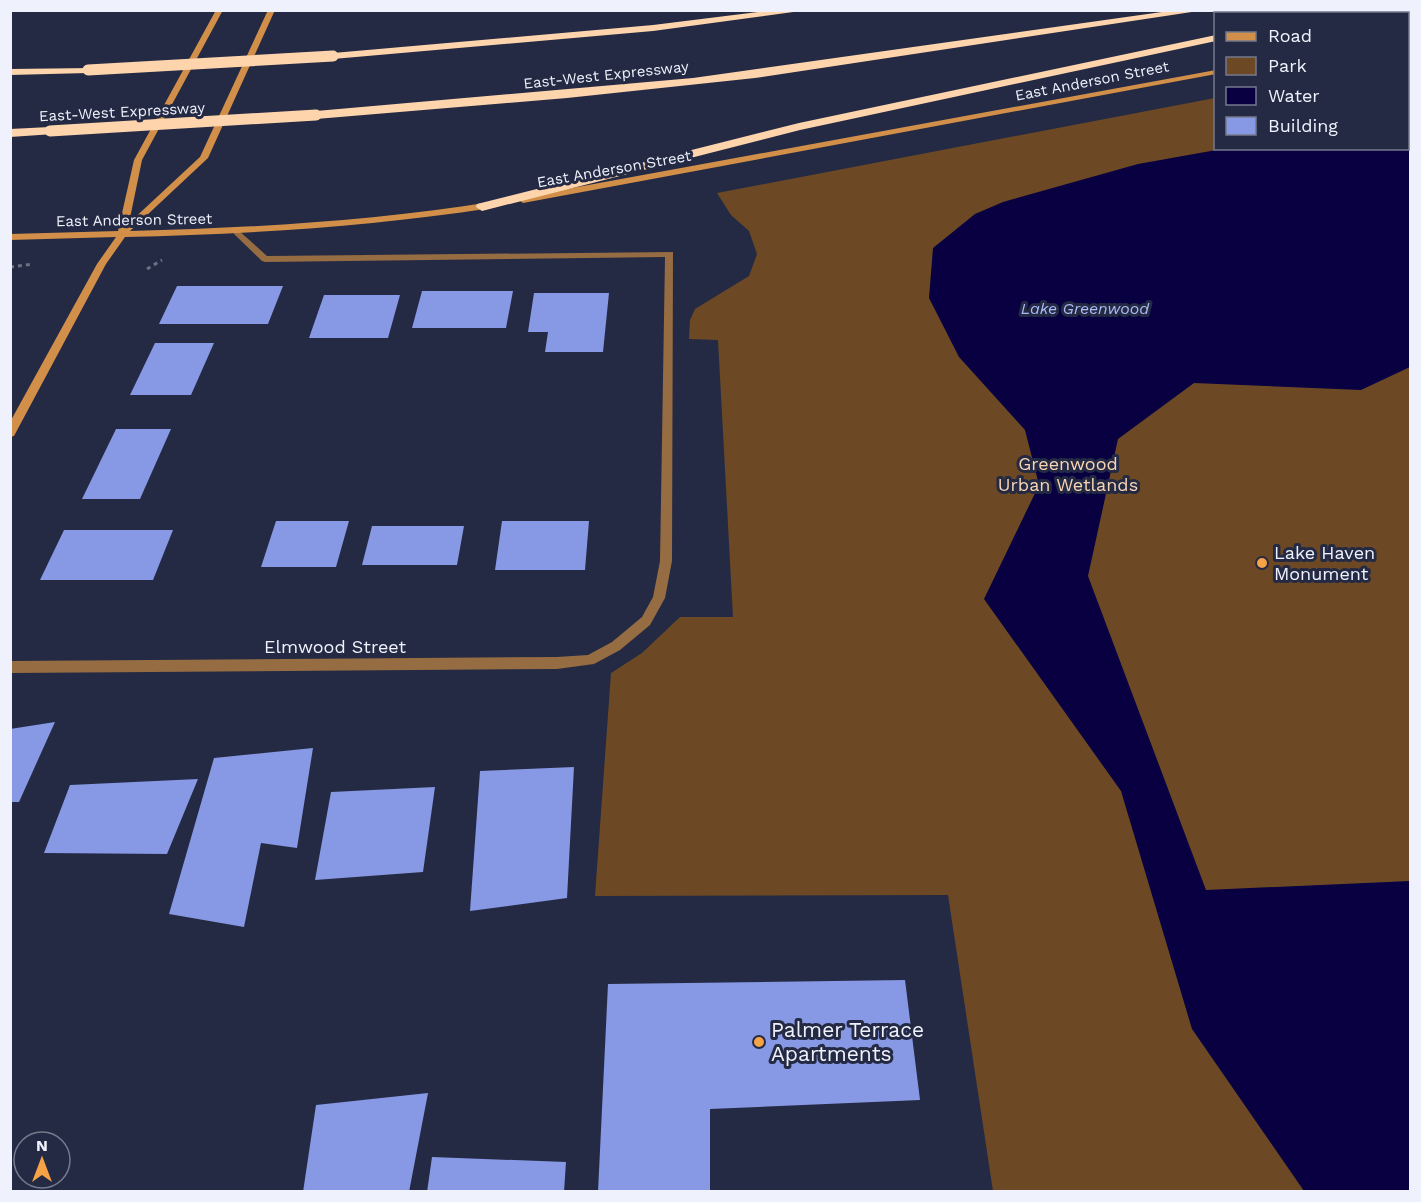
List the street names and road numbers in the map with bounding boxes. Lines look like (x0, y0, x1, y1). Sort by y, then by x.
street label: East-West Expressway (522, 57, 690, 93)
street label: East Anderson Street (1014, 57, 1171, 105)
street label: East-West Expressway (39, 99, 206, 125)
street label: East Anderson Street (535, 146, 693, 191)
street label: East Anderson Street (56, 210, 213, 230)
street label: Elmwood Street (264, 636, 406, 657)

